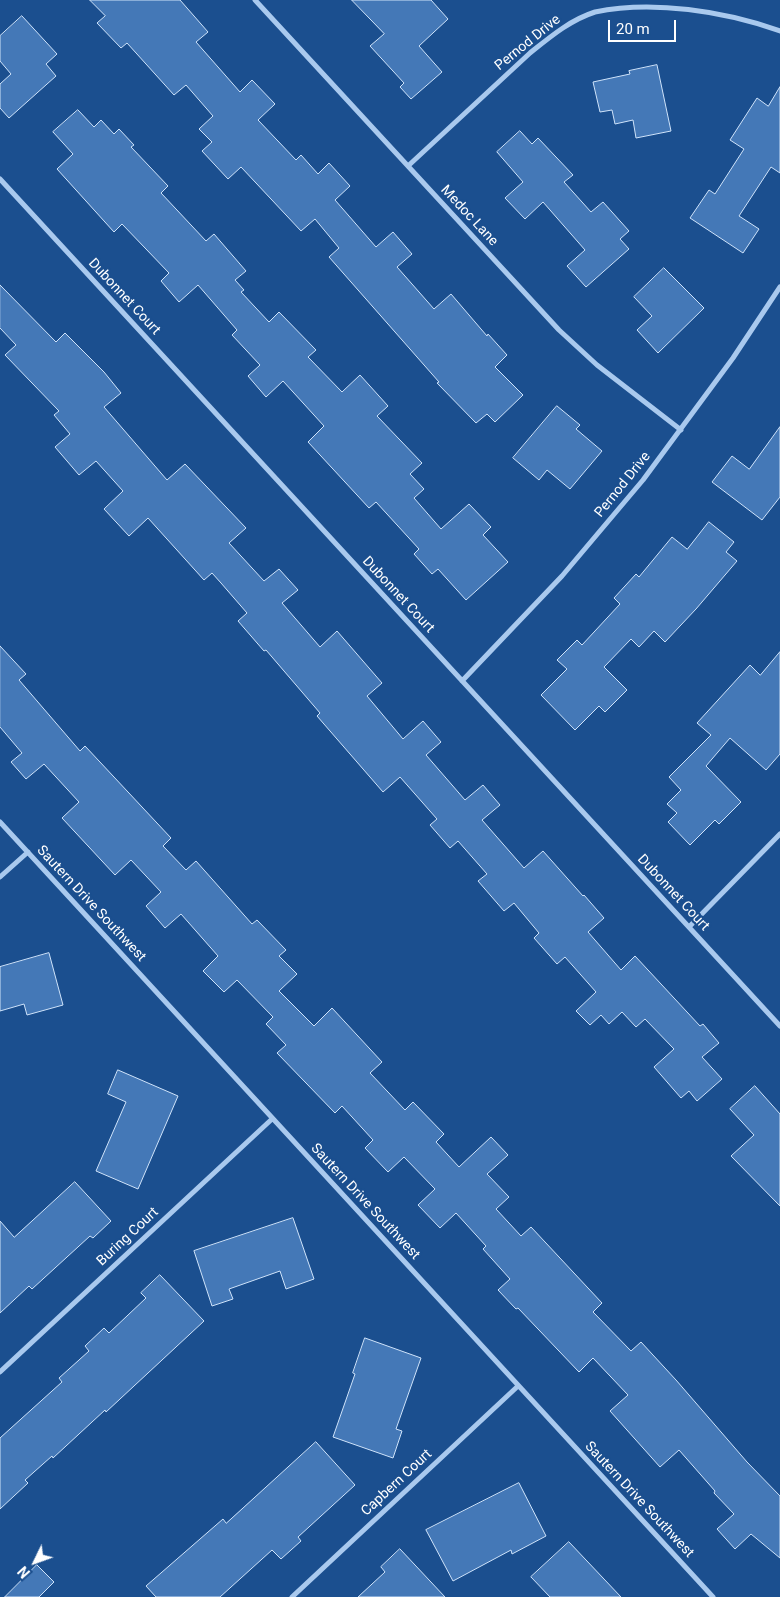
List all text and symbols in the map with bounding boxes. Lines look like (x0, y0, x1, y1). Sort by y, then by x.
scale bar (610, 10, 678, 42)
street label: Pernod Drive (492, 11, 564, 75)
text: 20 m (616, 20, 650, 38)
street label: Medoc Lane (437, 182, 501, 250)
street label: Dubonnet Court (84, 255, 164, 339)
street label: Pernod Drive (591, 449, 655, 521)
street label: Dubonnet Court (358, 553, 438, 637)
street label: Sautern Drive Southwest (33, 842, 149, 966)
street label: Dubonnet Court (633, 851, 713, 935)
street label: Sautern Drive Southwest (307, 1140, 423, 1264)
street label: Buring Court (94, 1204, 162, 1270)
street label: Sautern Drive Southwest (581, 1438, 697, 1562)
street label: Capbern Court (358, 1446, 436, 1520)
north arrow (10, 1537, 60, 1587)
text: N (15, 1563, 33, 1581)

